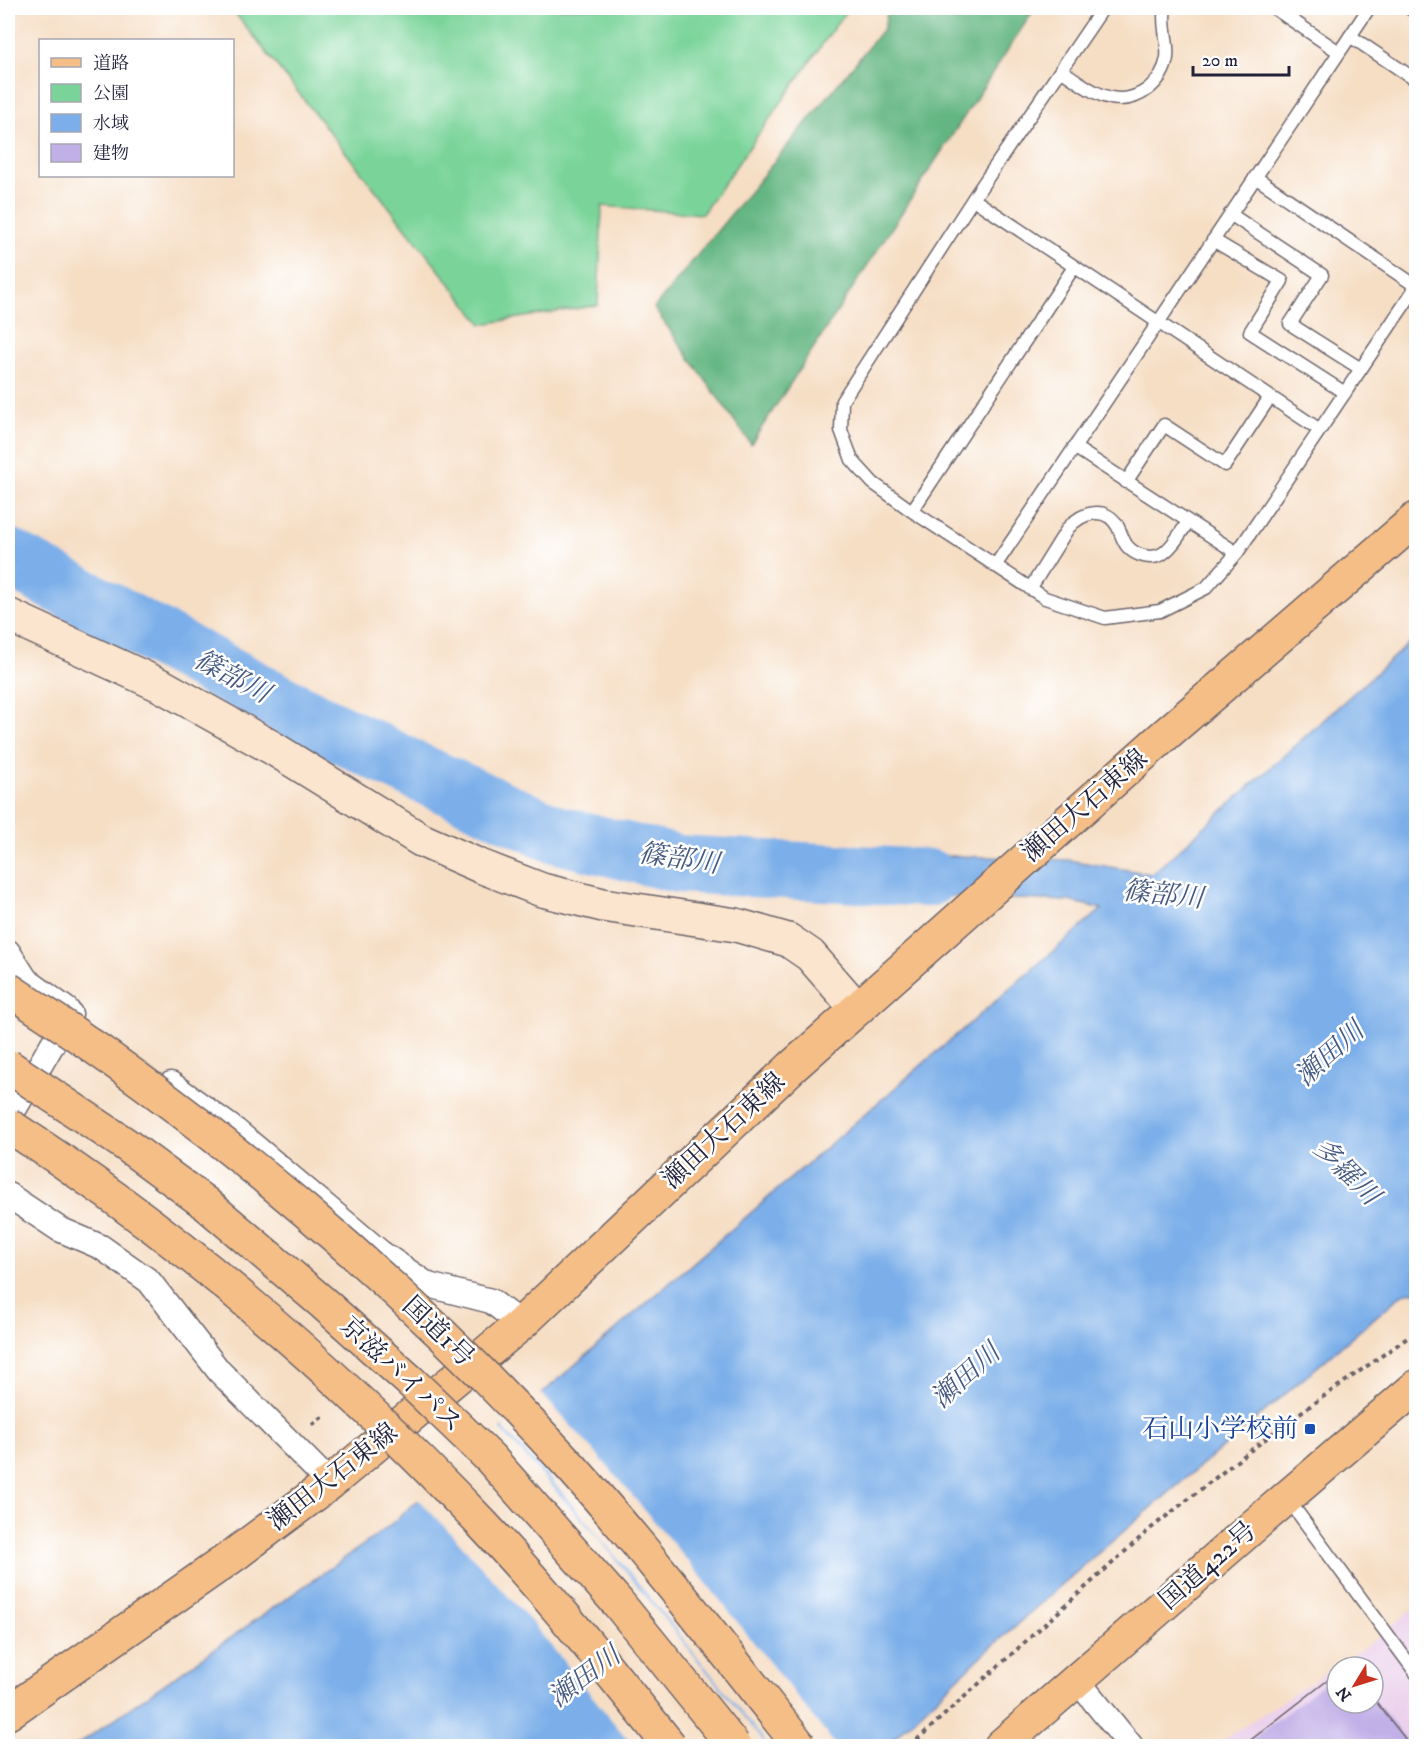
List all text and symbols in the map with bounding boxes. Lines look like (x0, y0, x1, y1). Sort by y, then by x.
legend (39, 39, 234, 177)
scale bar (1193, 39, 1289, 77)
text: 20 m (1202, 50, 1238, 72)
text: 道路 (93, 53, 129, 75)
text: 公園 (93, 83, 129, 105)
text: 水域 (93, 113, 129, 135)
text: 建物 (93, 143, 129, 165)
water label: 篠部川 (188, 643, 278, 712)
street label: 瀬田大石東線 (1015, 742, 1155, 870)
water label: 篠部川 (637, 837, 724, 882)
water label: 篠部川 (1121, 874, 1208, 916)
water label: 瀬田川 (1289, 1012, 1374, 1094)
street label: 瀬田大石東線 (656, 1066, 792, 1196)
water label: 多羅川 (1305, 1131, 1389, 1215)
street label: 国道1号 (395, 1290, 481, 1374)
street label: 京滋バイパス (333, 1310, 469, 1440)
water label: 瀬田川 (925, 1334, 1010, 1416)
place label: 石山小学校前 (1142, 1413, 1298, 1446)
street label: 瀬田大石東線 (261, 1416, 405, 1538)
marker: 石山小学校前 (1303, 1422, 1317, 1436)
street label: 国道422号 (1152, 1515, 1264, 1617)
water label: 瀬田川 (542, 1637, 630, 1715)
north arrow (1325, 1655, 1385, 1715)
text: N (1332, 1682, 1356, 1705)

